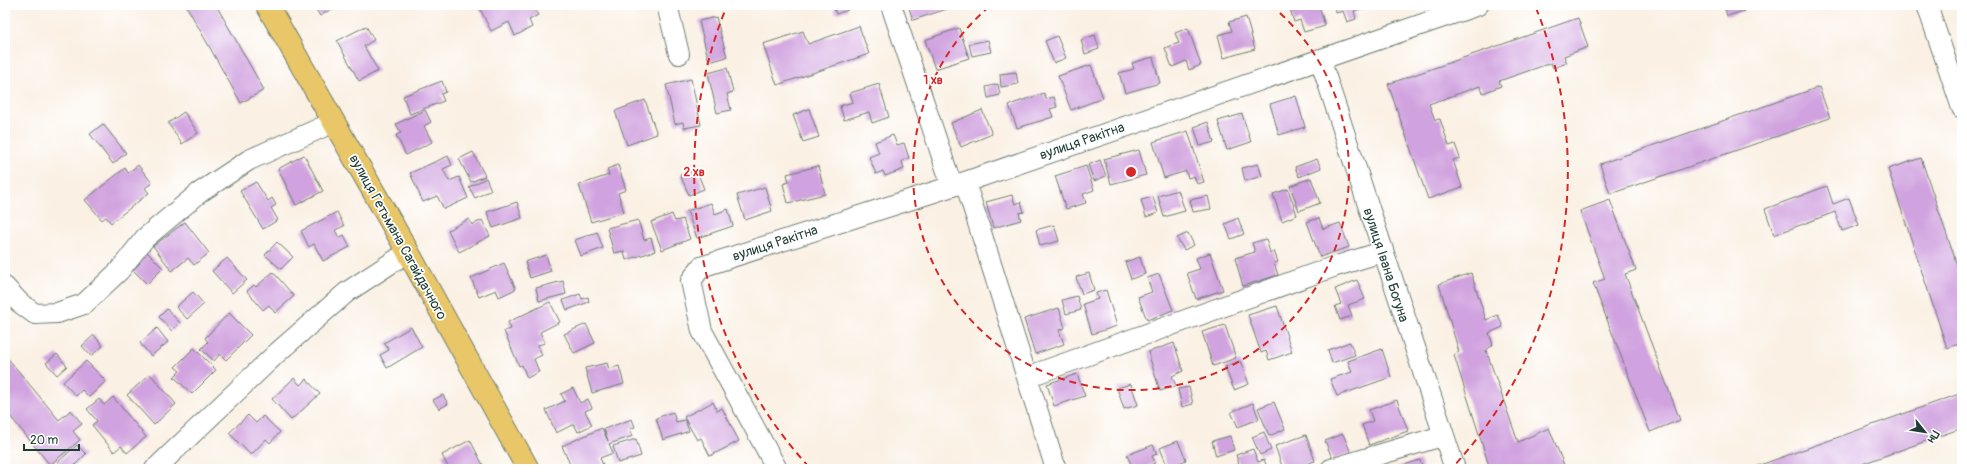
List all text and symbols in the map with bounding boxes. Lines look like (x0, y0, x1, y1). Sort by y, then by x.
text: 1 хв (923, 73, 943, 88)
street label: вулиця Ракітна (1037, 119, 1127, 163)
street label: вулиця Гетьмана Сагайдачного (345, 151, 451, 323)
text: 2 хв (683, 165, 705, 180)
centre of rings (1124, 165, 1138, 179)
street label: вулиця Івана Богуна (1360, 206, 1412, 324)
street label: вулиця Ракітна (730, 221, 820, 265)
north arrow (1905, 412, 1945, 452)
scale bar (24, 426, 79, 452)
text: Пн (1924, 428, 1942, 446)
text: 20 m (30, 433, 59, 448)

